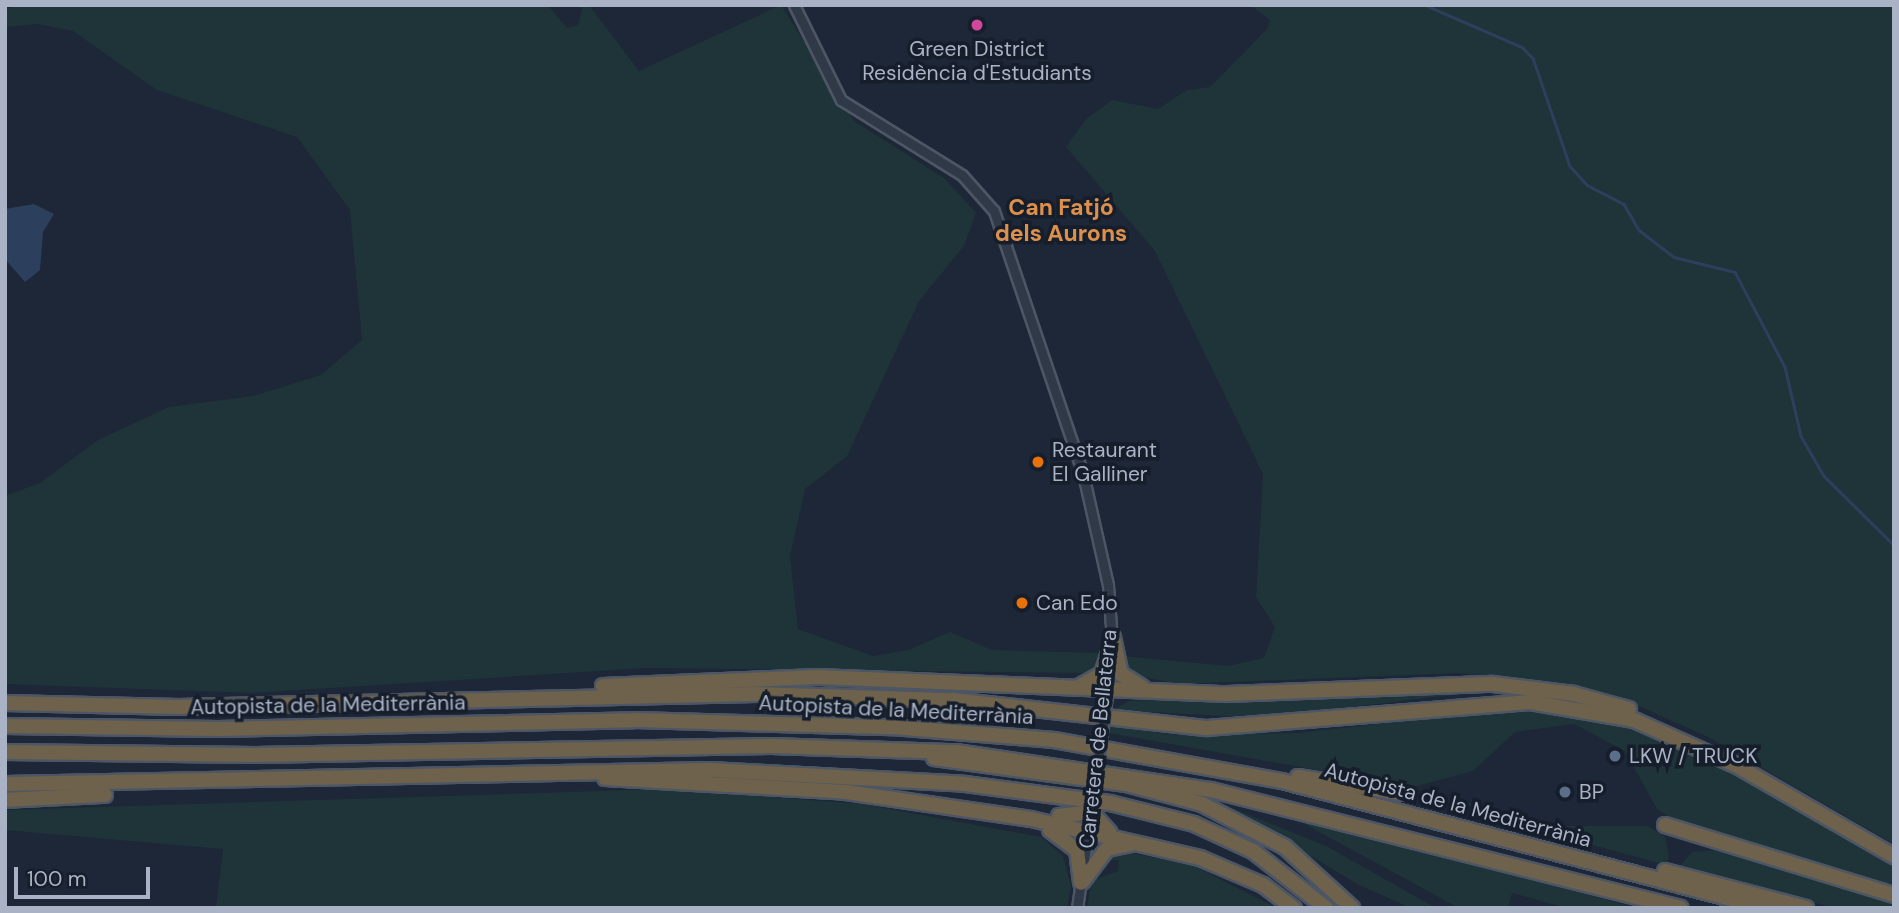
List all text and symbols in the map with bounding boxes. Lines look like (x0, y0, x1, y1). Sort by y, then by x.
marker: Green District Residència d'Estudiants (969, 17, 985, 33)
place label: Green District Residència d'Estudiants (862, 36, 1092, 86)
district label: Can Fatjó dels Aurons (995, 193, 1127, 247)
place label: Restaurant El Galliner (1052, 437, 1157, 487)
marker: Restaurant El Galliner (1030, 454, 1046, 470)
place label: Can Edo (1036, 590, 1118, 616)
marker: Can Edo (1014, 595, 1030, 611)
street label: Carretera de Bellaterra (1074, 628, 1122, 850)
street label: Autopista de la Mediterrània (190, 690, 466, 720)
street label: Autopista de la Mediterrània (758, 690, 1034, 730)
place label: LKW / TRUCK (1629, 743, 1757, 769)
marker: LKW / TRUCK (1607, 748, 1623, 764)
street label: Autopista de la Mediterrània (1322, 757, 1594, 853)
place label: BP (1579, 779, 1604, 805)
marker: BP (1557, 784, 1573, 800)
scale bar (18, 853, 154, 897)
text: 100 m (27, 865, 87, 893)

